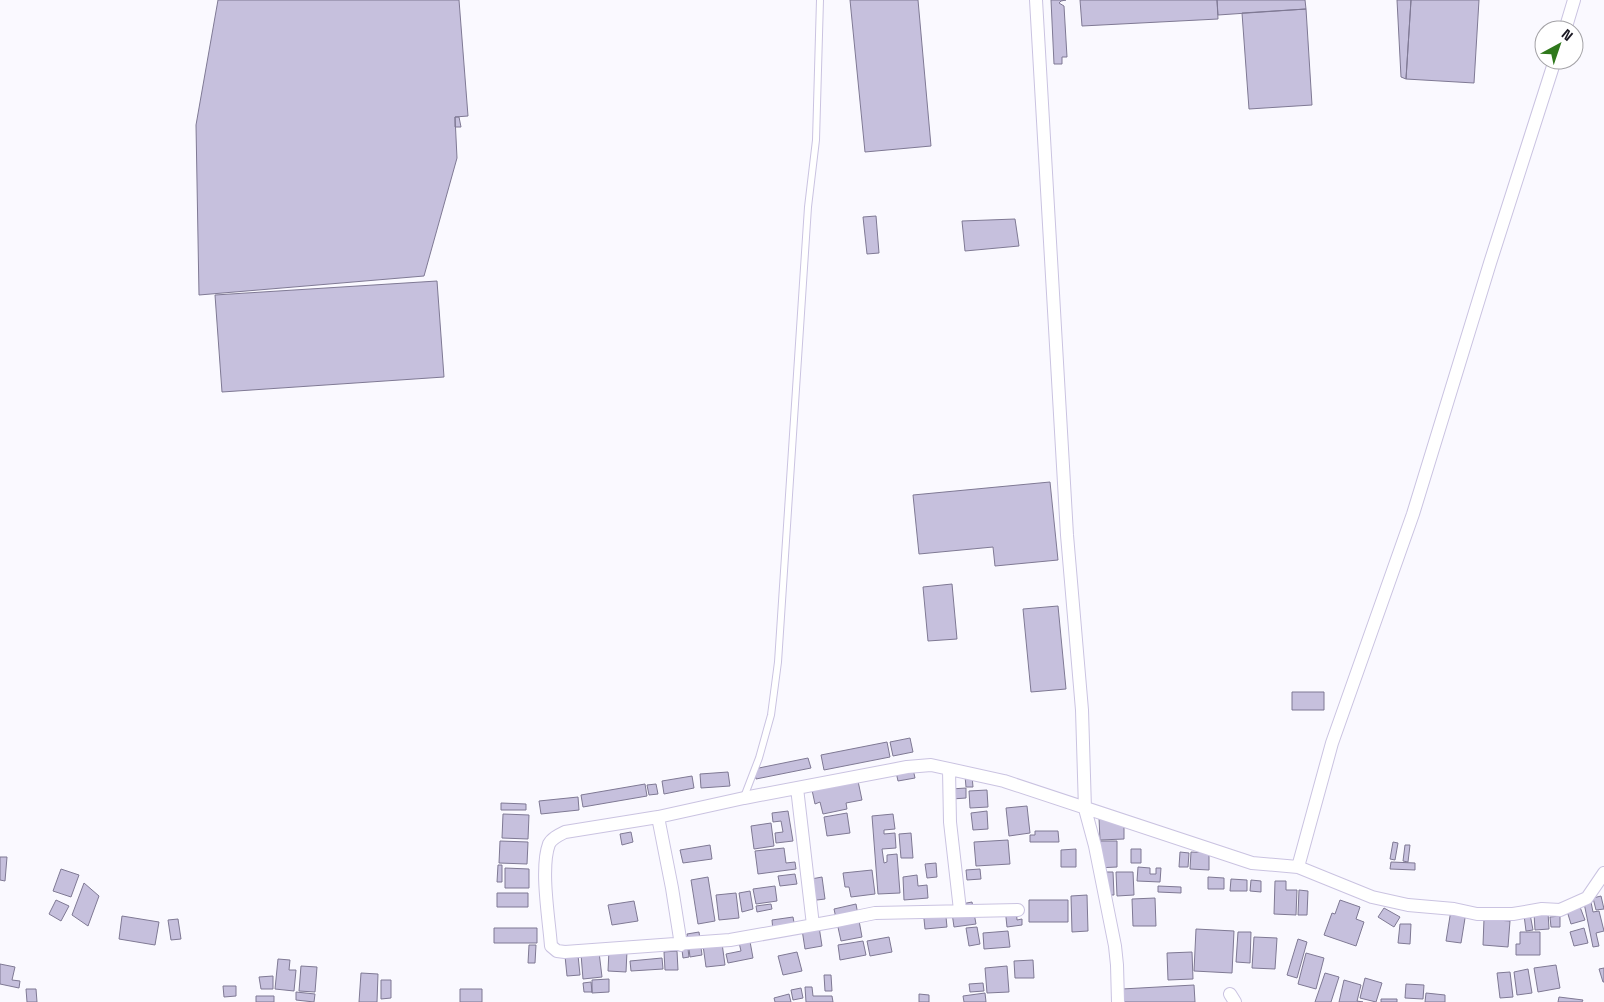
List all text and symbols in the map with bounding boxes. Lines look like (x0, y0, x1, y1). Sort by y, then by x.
north arrow (1534, 20, 1584, 70)
text: N (1558, 25, 1577, 45)

